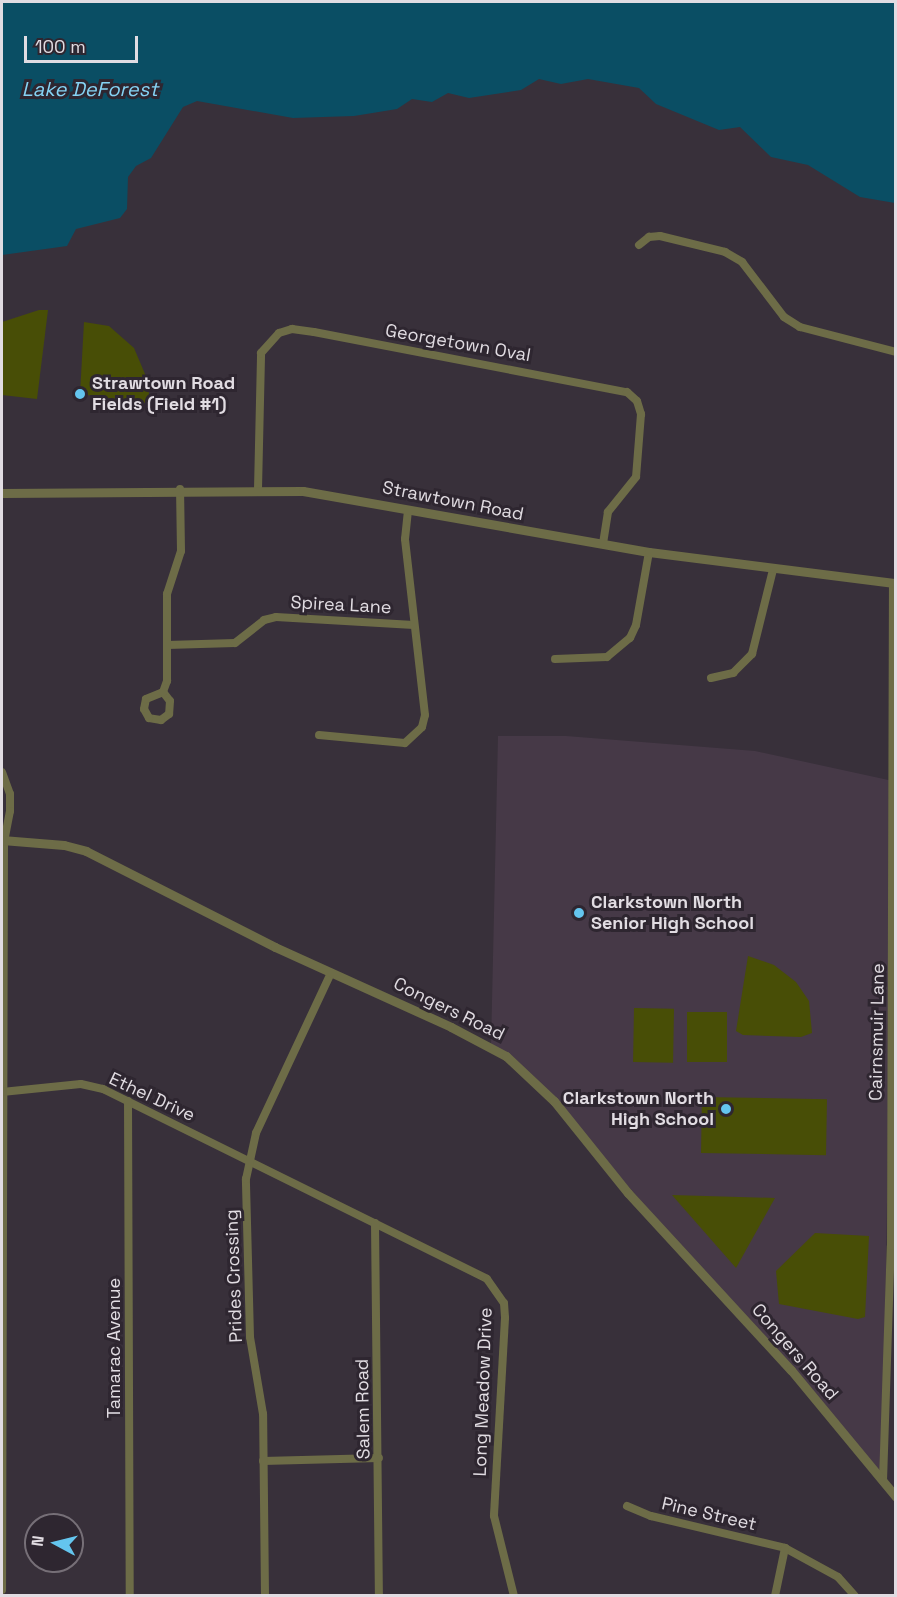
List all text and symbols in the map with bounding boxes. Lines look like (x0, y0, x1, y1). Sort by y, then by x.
scale bar (27, 24, 141, 62)
text: 100 m (35, 35, 86, 58)
water label: Lake DeForest (22, 77, 158, 101)
street label: Georgetown Oval (384, 320, 532, 366)
place label: Strawtown Road Fields (Field #1) (92, 373, 235, 416)
marker: Strawtown Road Fields (Field #1) (73, 387, 87, 401)
street label: Strawtown Road (380, 477, 526, 525)
street label: Spirea Lane (290, 592, 392, 618)
place label: Clarkstown North Senior High School (591, 892, 754, 934)
marker: Clarkstown North Senior High School (572, 906, 586, 920)
street label: Cairnsmuir Lane (865, 963, 889, 1101)
street label: Congers Road (390, 973, 508, 1045)
street label: Ethel Drive (106, 1068, 198, 1126)
place label: Clarkstown North High School (563, 1088, 714, 1130)
marker: Clarkstown North High School (719, 1102, 733, 1116)
street label: Prides Crossing (221, 1209, 247, 1343)
street label: Tamarac Avenue (103, 1278, 125, 1418)
street label: Congers Road (747, 1299, 843, 1405)
street label: Long Meadow Drive (469, 1307, 497, 1477)
street label: Salem Road (351, 1358, 375, 1460)
street label: Pine Street (660, 1493, 758, 1535)
north arrow (24, 1513, 84, 1573)
text: N (27, 1534, 49, 1548)

